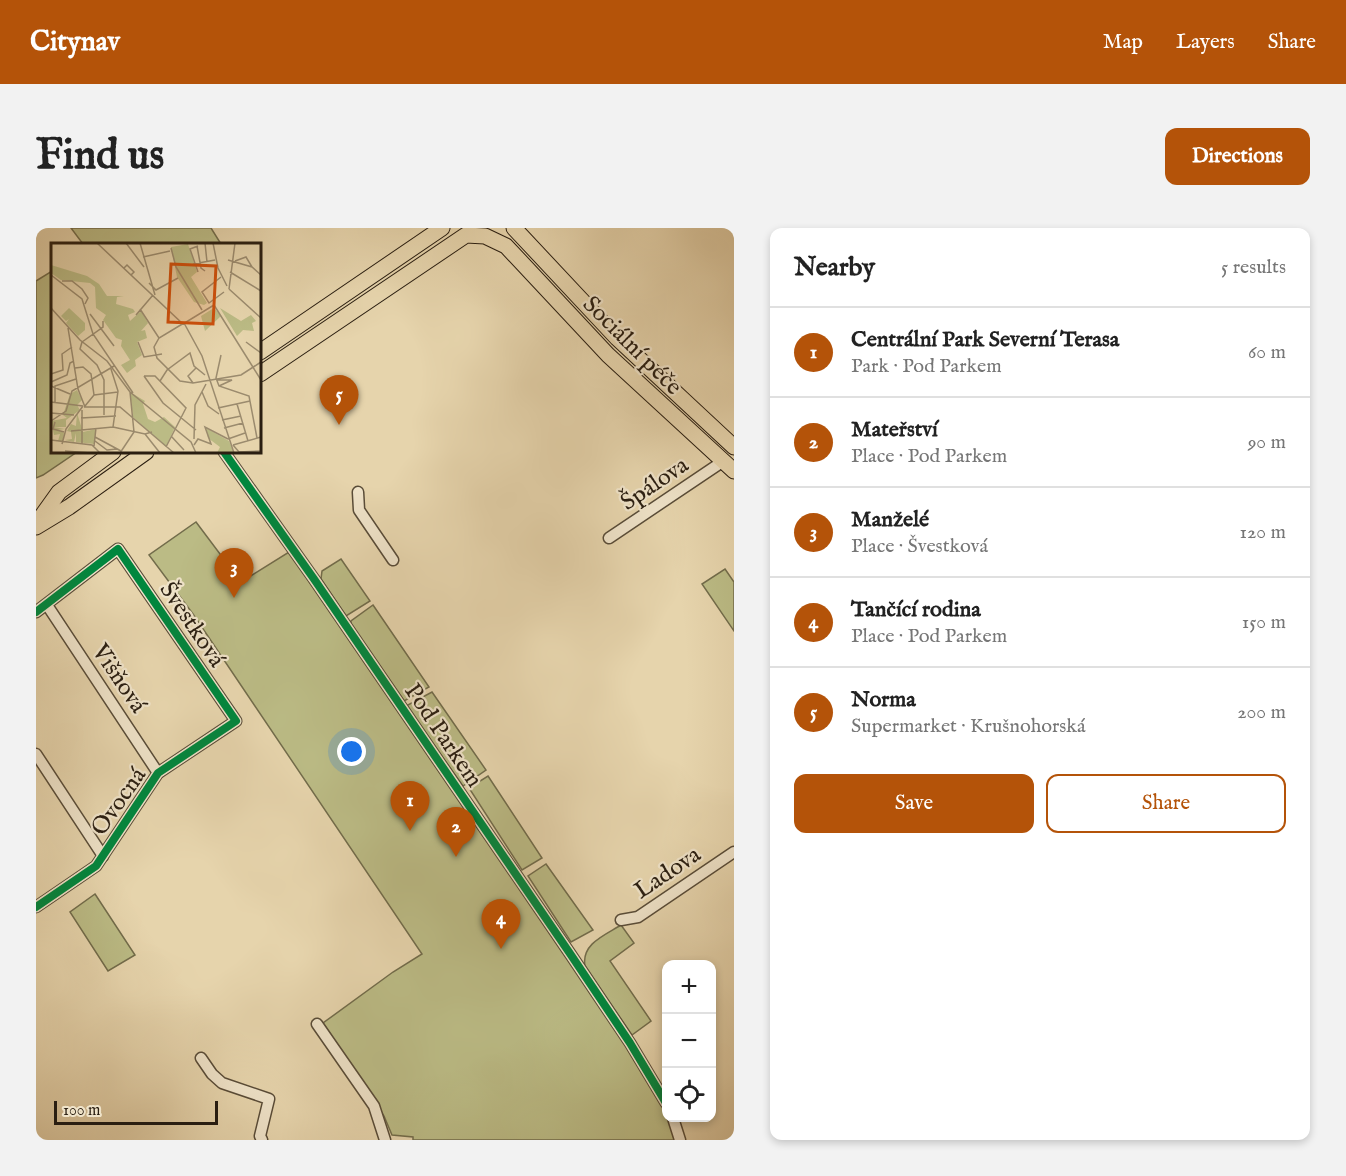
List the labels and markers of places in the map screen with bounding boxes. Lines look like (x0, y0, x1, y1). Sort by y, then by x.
pin: 5 (320, 376, 358, 425)
pin: 3 (214, 548, 254, 598)
pin: 1 (390, 782, 430, 831)
pin: 2 (436, 808, 476, 857)
pin: 4 (482, 900, 520, 949)

